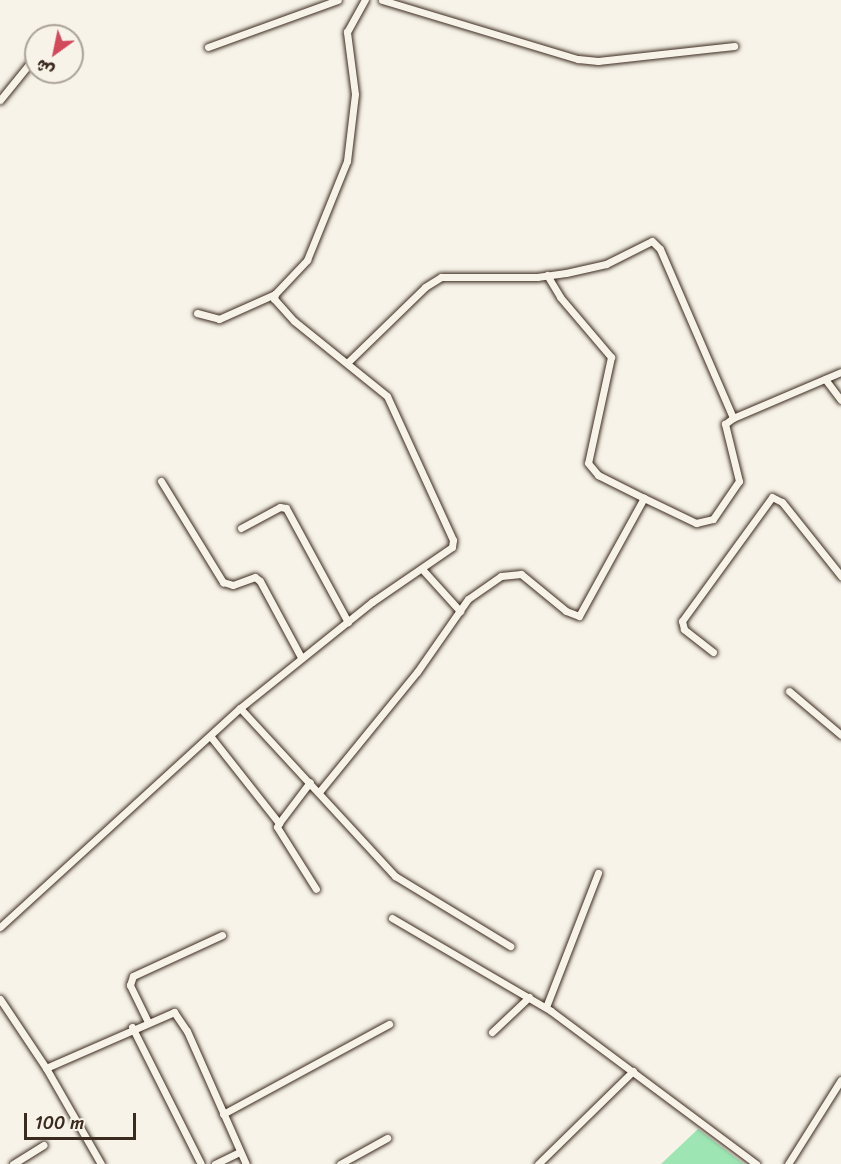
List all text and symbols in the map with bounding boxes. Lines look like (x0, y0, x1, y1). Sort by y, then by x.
north arrow (24, 24, 84, 84)
text: ش (30, 51, 60, 85)
scale bar (27, 1101, 140, 1139)
text: 100 m (35, 1107, 84, 1139)

